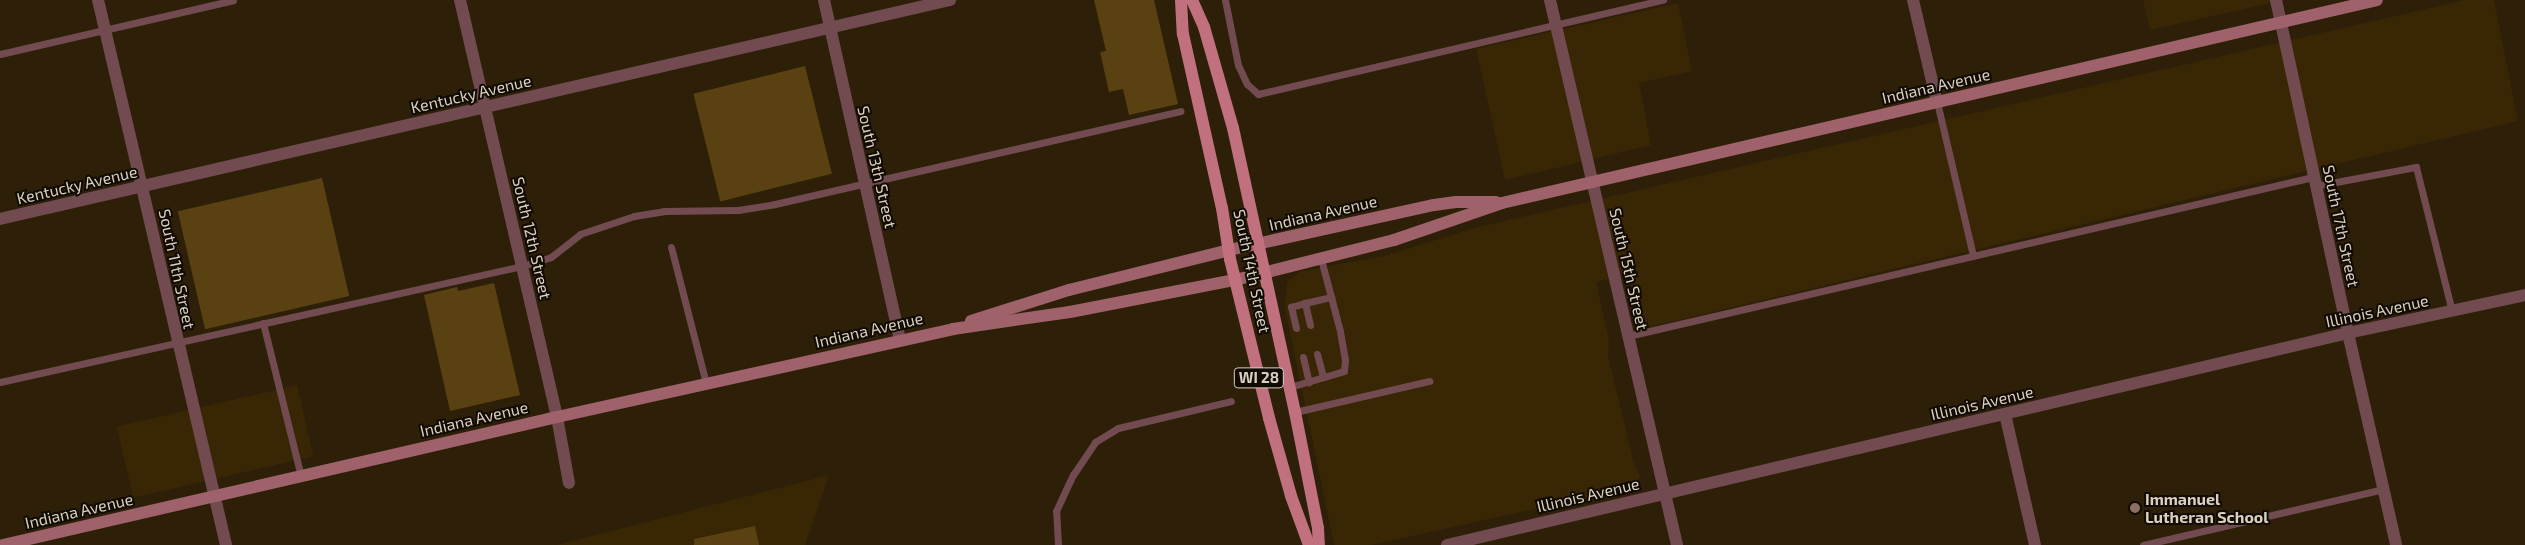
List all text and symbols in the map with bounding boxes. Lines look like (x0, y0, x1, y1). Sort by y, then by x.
street label: Indiana Avenue (1880, 64, 1992, 108)
street label: Kentucky Avenue (408, 71, 534, 117)
street label: South 13th Street (854, 104, 900, 230)
street label: Kentucky Avenue (14, 162, 140, 208)
street label: South 17th Street (2319, 163, 2363, 289)
street label: South 12th Street (509, 175, 555, 301)
street label: Indiana Avenue (1267, 191, 1379, 235)
street label: South 15th Street (1606, 206, 1652, 332)
street label: South 11th Street (155, 207, 199, 331)
street label: South 14th Street (1230, 207, 1274, 335)
street label: Illinois Avenue (2323, 291, 2431, 331)
street label: Indiana Avenue (813, 308, 925, 352)
road number: WI 28 (1233, 366, 1285, 390)
street label: Illinois Avenue (1929, 382, 2035, 424)
street label: Indiana Avenue (418, 397, 530, 441)
street label: Illinois Avenue (1535, 474, 1641, 516)
street label: Indiana Avenue (23, 489, 135, 533)
place label: Immanuel Lutheran School (2145, 489, 2269, 527)
marker: Immanuel Lutheran School (2129, 502, 2141, 514)

